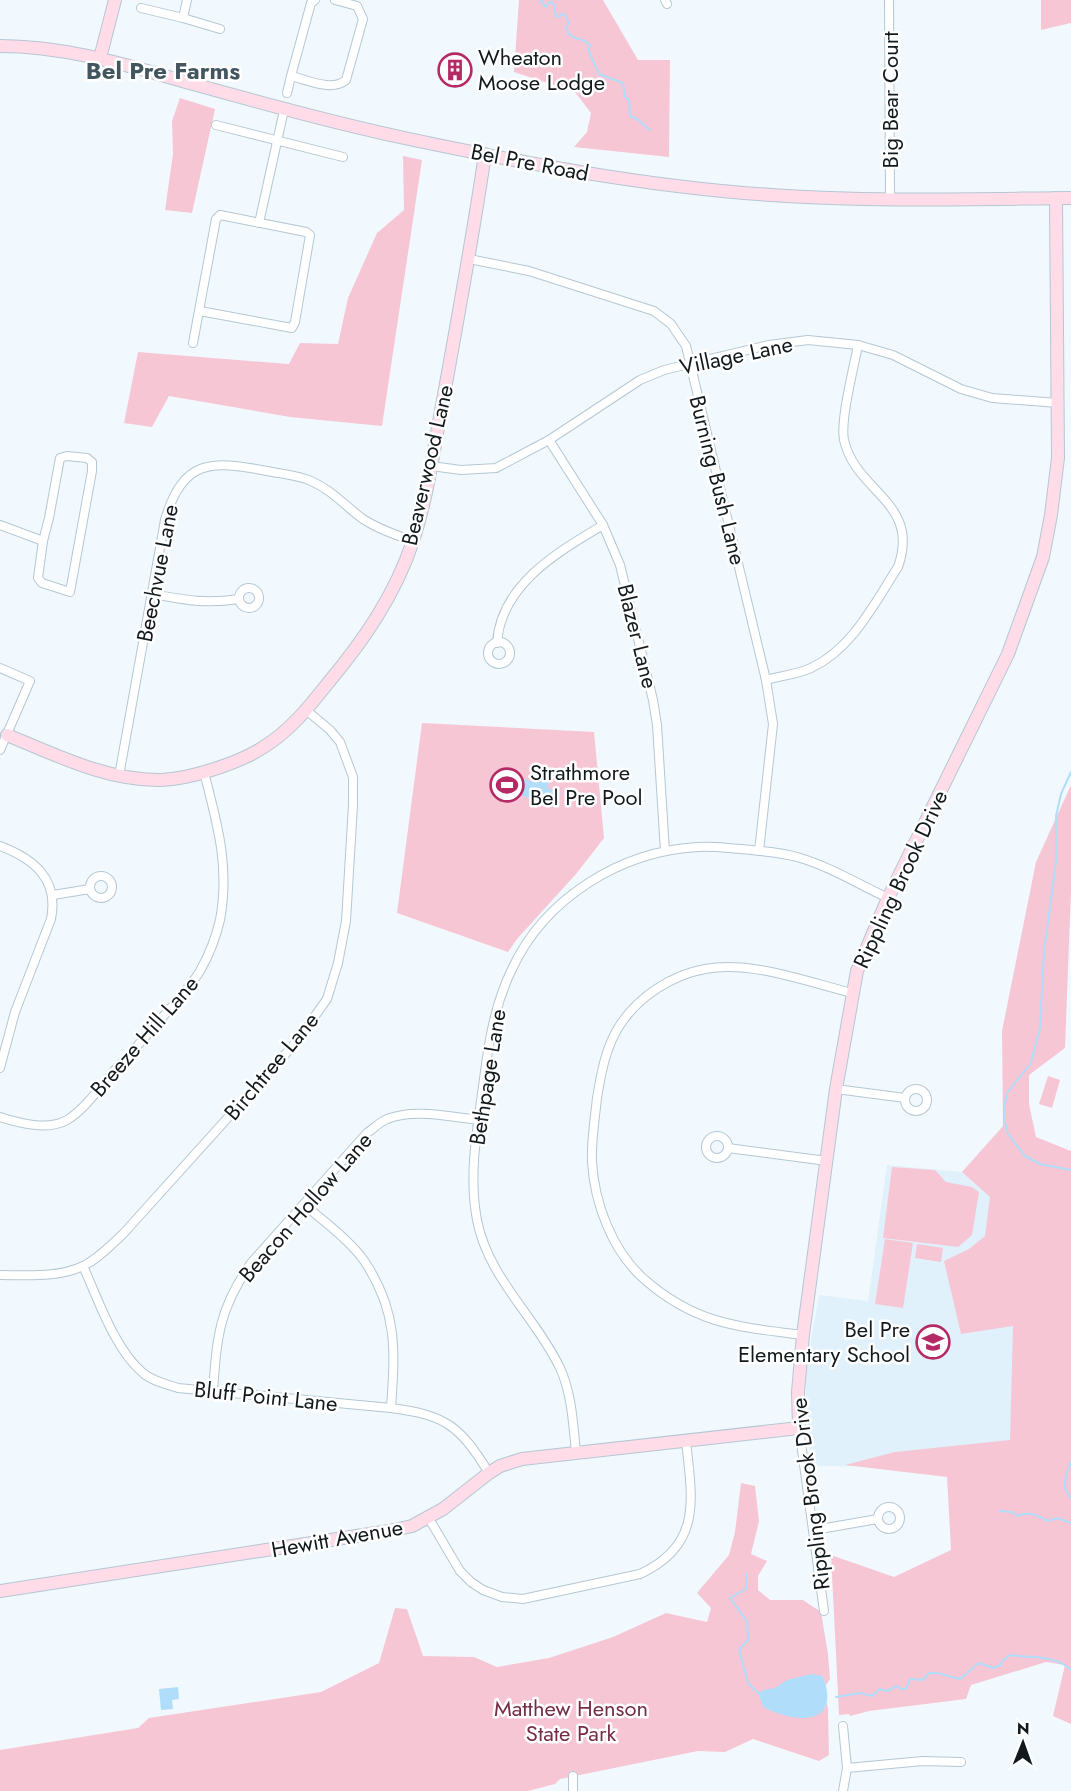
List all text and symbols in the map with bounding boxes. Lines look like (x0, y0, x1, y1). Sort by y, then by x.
street label: Big Bear Court (874, 31, 906, 168)
place label: Wheaton Moose Lodge (478, 41, 605, 98)
building icon: Wheaton Moose Lodge (437, 52, 473, 88)
district label: Bel Pre Farms (86, 53, 240, 88)
street label: Bel Pre Road (468, 135, 592, 189)
street label: Village Lane (677, 327, 795, 383)
street label: Beaverwood Lane (393, 381, 461, 549)
street label: Burning Bush Lane (681, 392, 755, 568)
street label: Beechvue Lane (128, 502, 186, 644)
street label: Blazer Lane (610, 580, 666, 692)
place label: Strathmore Bel Pre Pool (530, 756, 643, 813)
sports icon: Strathmore Bel Pre Pool (489, 767, 525, 803)
street label: Rippling Brook Drive (845, 785, 955, 973)
street label: Breeze Hill Lane (82, 968, 206, 1104)
street label: Birchtree Lane (216, 1005, 326, 1127)
street label: Bethpage Lane (460, 1007, 514, 1147)
street label: Beacon Hollow Lane (231, 1125, 379, 1289)
place label: Bel Pre Elementary School (738, 1313, 910, 1370)
school or university icon: Bel Pre Elementary School (915, 1324, 951, 1360)
street label: Bluff Point Lane (193, 1373, 339, 1419)
street label: Rippling Brook Drive (782, 1396, 838, 1592)
street label: Hewitt Avenue (269, 1511, 405, 1565)
park label: Matthew Henson State Park (494, 1692, 648, 1749)
north arrow (993, 1713, 1053, 1773)
text: N (1017, 1717, 1030, 1740)

